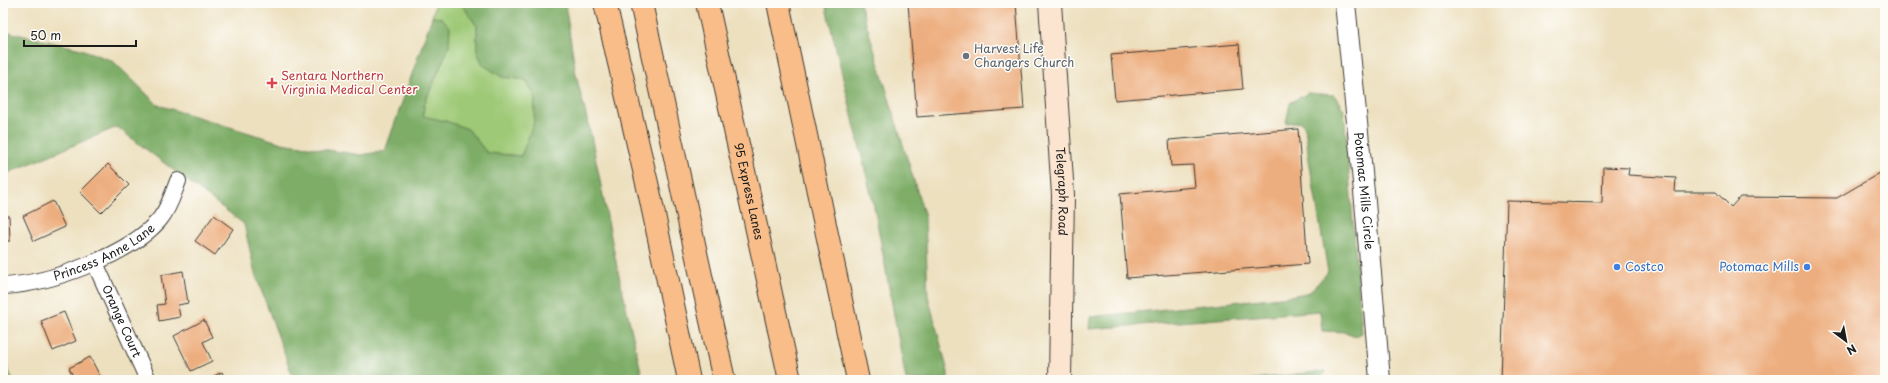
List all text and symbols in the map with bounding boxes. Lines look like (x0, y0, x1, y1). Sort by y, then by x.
scale bar (24, 22, 136, 48)
text: 50 m (30, 26, 61, 44)
place label: Harvest Life Changers Church (974, 39, 1074, 71)
marker: Harvest Life Changers Church (961, 51, 971, 61)
place label: Sentara Northern Virginia Medical Center (281, 66, 418, 98)
marker: Sentara Northern Virginia Medical Center (266, 77, 278, 89)
street label: Potomac Mills Circle (1350, 131, 1379, 251)
street label: 95 Express Lanes (730, 141, 769, 242)
street label: Telegraph Road (1052, 147, 1073, 236)
street label: Princess Anne Lane (51, 219, 159, 284)
place label: Costco (1625, 257, 1664, 275)
place label: Potomac Mills (1719, 257, 1800, 275)
marker: Costco (1612, 262, 1622, 272)
marker: Potomac Mills (1802, 262, 1812, 272)
street label: Orange Court (98, 282, 147, 360)
north arrow (1826, 321, 1866, 361)
text: N (1843, 340, 1860, 360)

